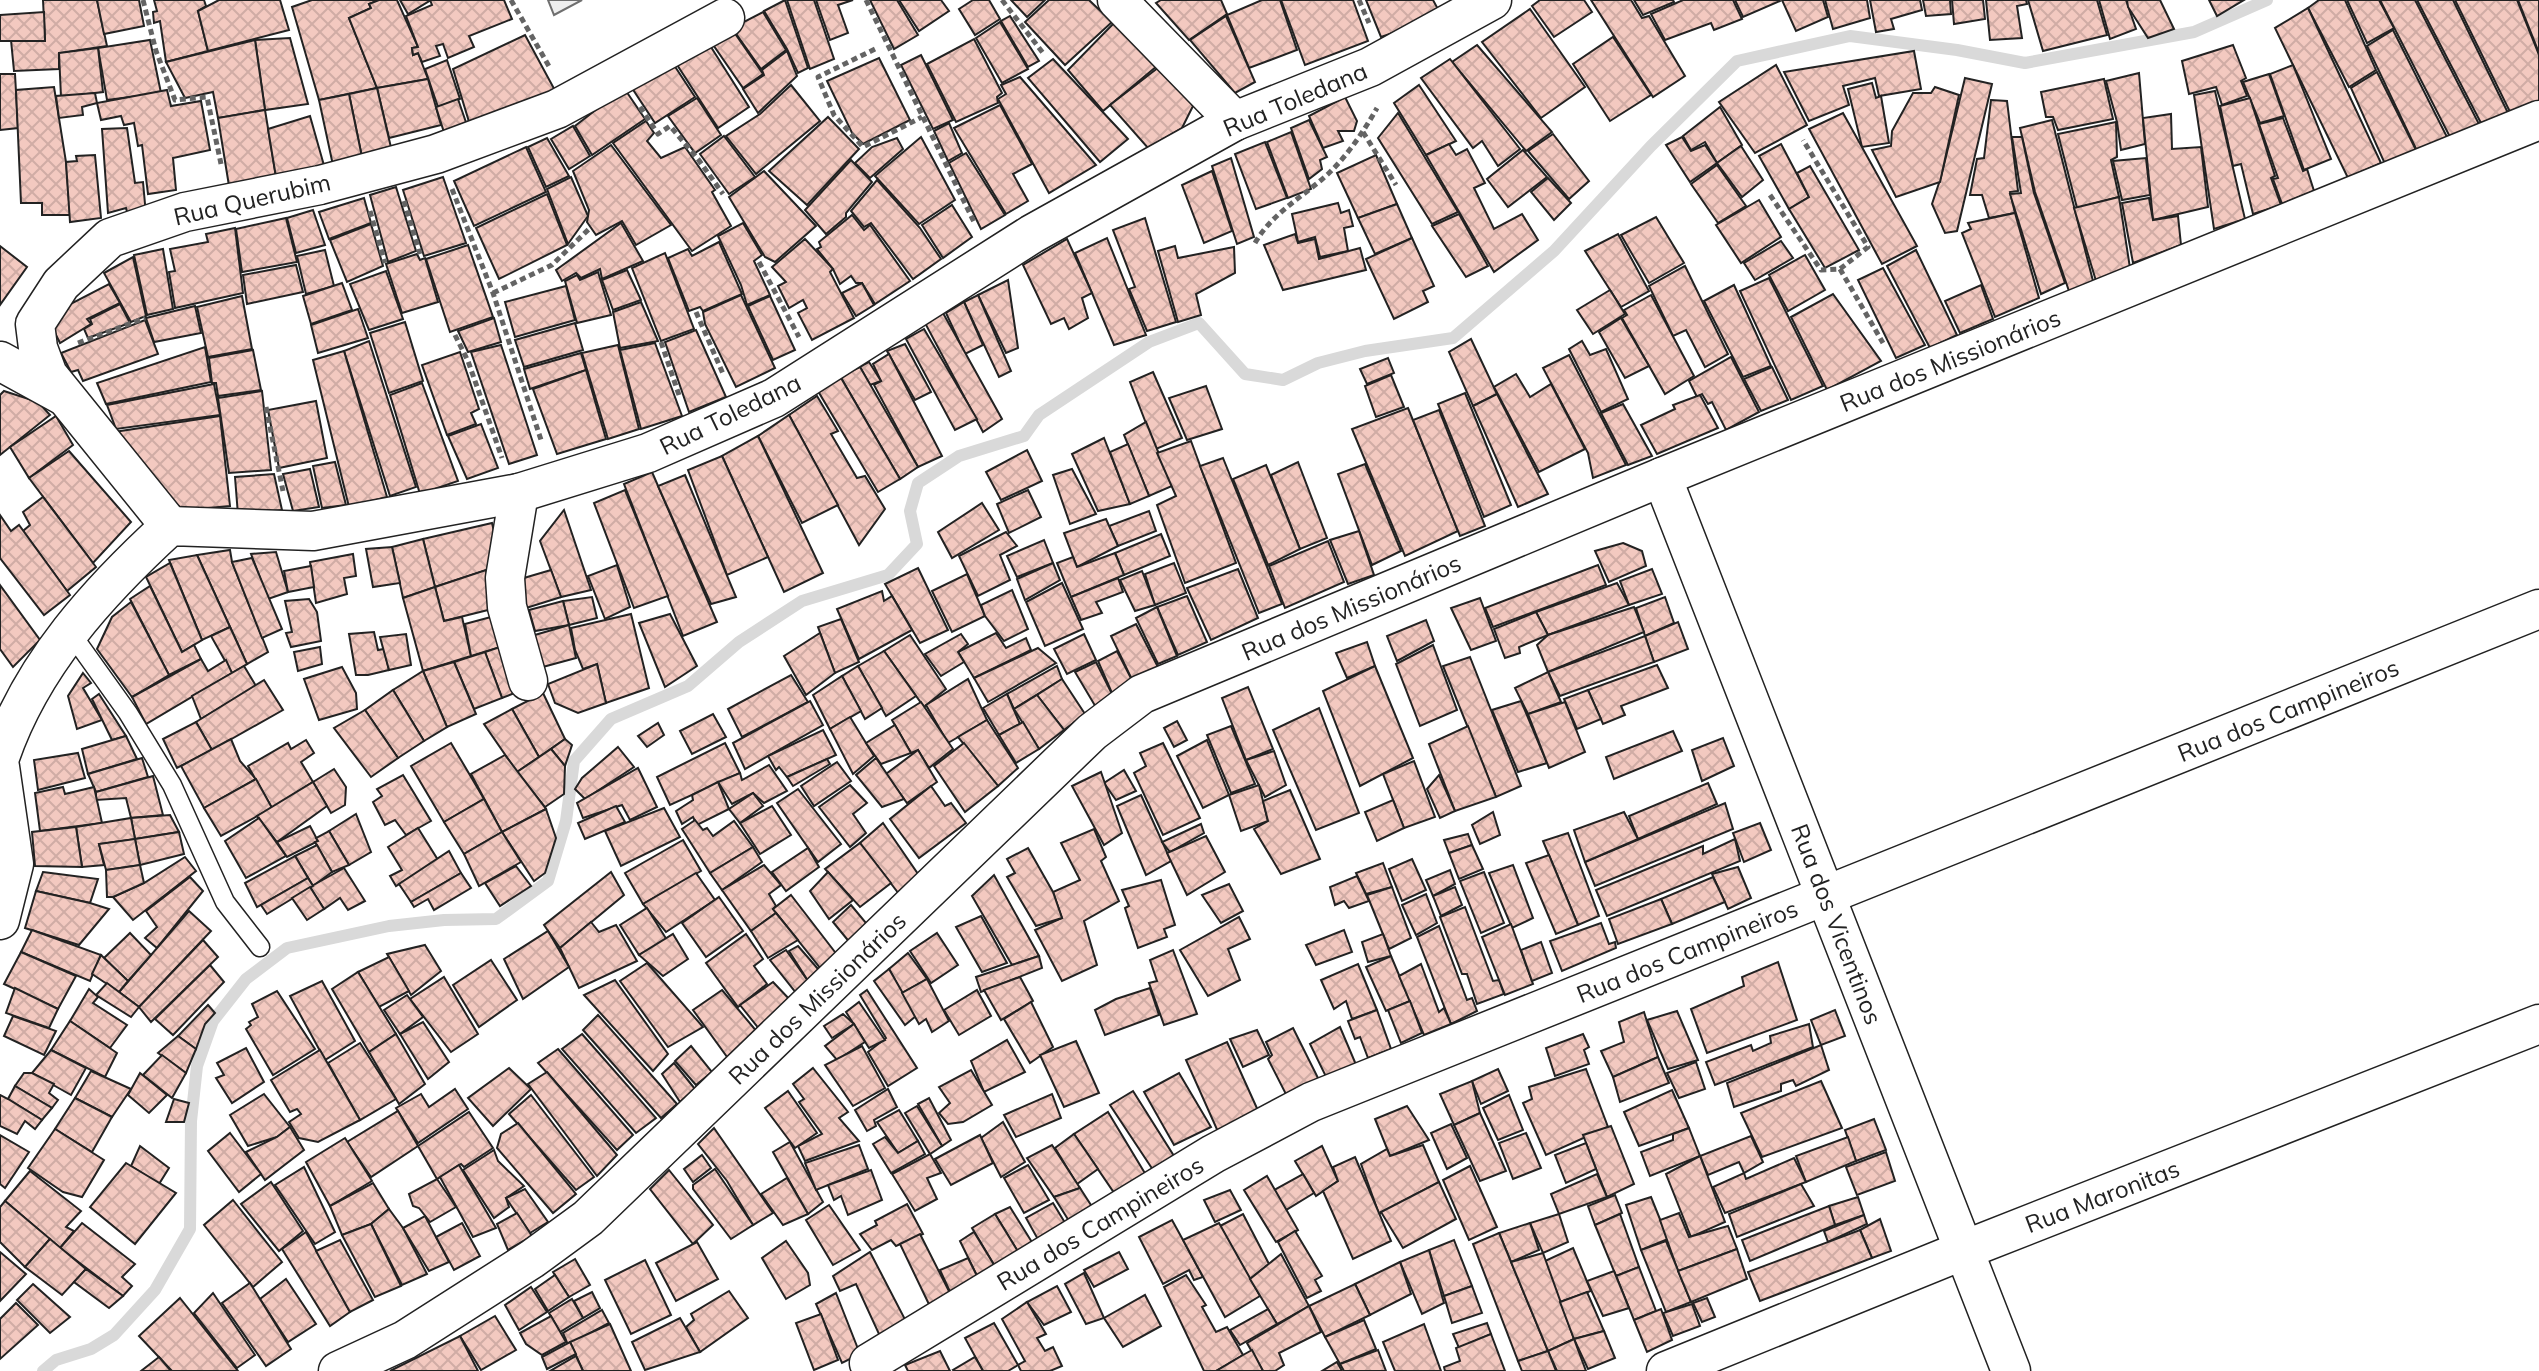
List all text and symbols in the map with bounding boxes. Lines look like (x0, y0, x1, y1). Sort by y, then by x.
street label: Rua Toledana (1218, 55, 1372, 143)
street label: Rua Querubim (171, 166, 333, 232)
street label: Rua dos Missionários (1835, 302, 2065, 418)
street label: Rua Toledana (654, 367, 806, 461)
street label: Rua dos Missionários (1237, 547, 1465, 667)
street label: Rua dos Campineiros (2173, 652, 2403, 768)
street label: Rua dos Vicentinos (1785, 819, 1889, 1029)
street label: Rua dos Campineiros (1572, 893, 1802, 1009)
street label: Rua dos Missionários (722, 905, 912, 1091)
street label: Rua dos Campineiros (991, 1149, 1209, 1297)
street label: Rua Maronitas (2021, 1153, 2183, 1239)

